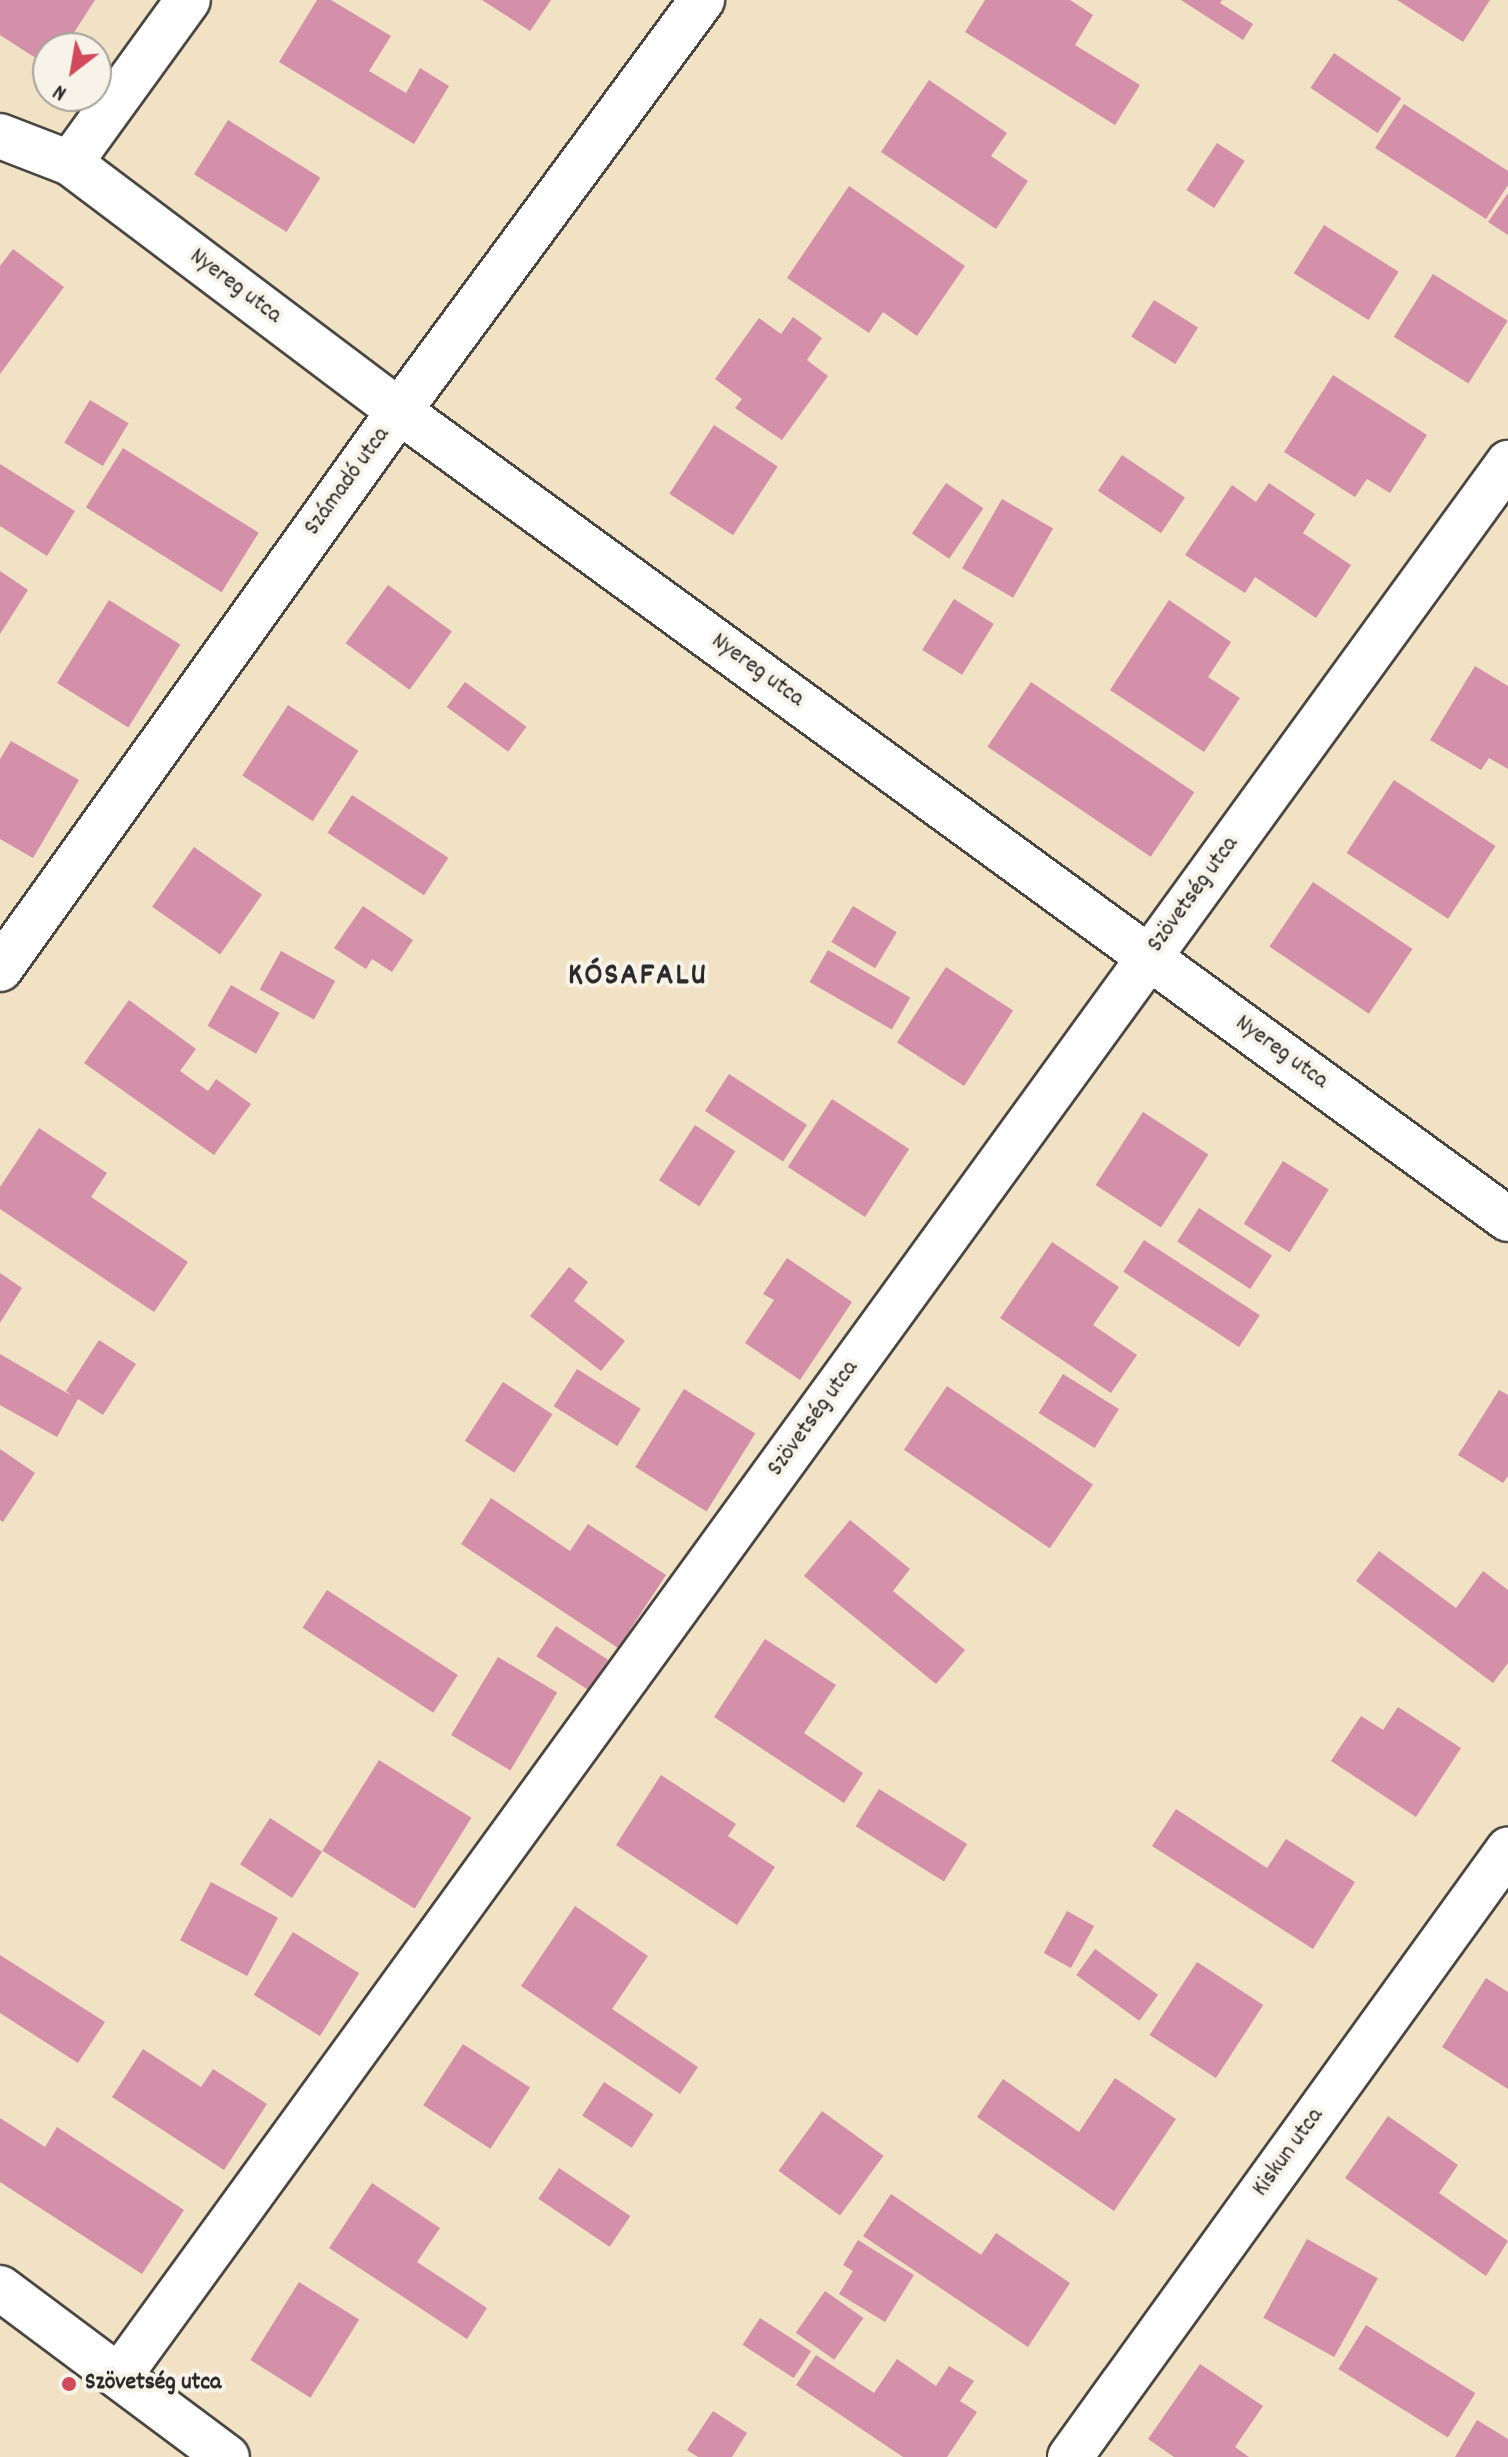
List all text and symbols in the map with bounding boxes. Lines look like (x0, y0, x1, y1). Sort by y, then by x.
north arrow (32, 32, 112, 112)
text: N (48, 75, 73, 107)
street label: Nyereg utca (183, 243, 287, 331)
street label: Számadó utca (299, 422, 397, 542)
street label: Nyereg utca (705, 628, 809, 714)
street label: Szövetség utca (1142, 831, 1246, 959)
district label: KÓSAFALU (568, 958, 708, 996)
street label: Nyereg utca (1229, 1010, 1333, 1096)
street label: Szövetség utca (762, 1355, 866, 1483)
street label: Kiskun utca (1247, 2103, 1331, 2203)
place label: Szövetség utca (85, 2370, 221, 2398)
marker: Szövetség utca (60, 2375, 78, 2393)

